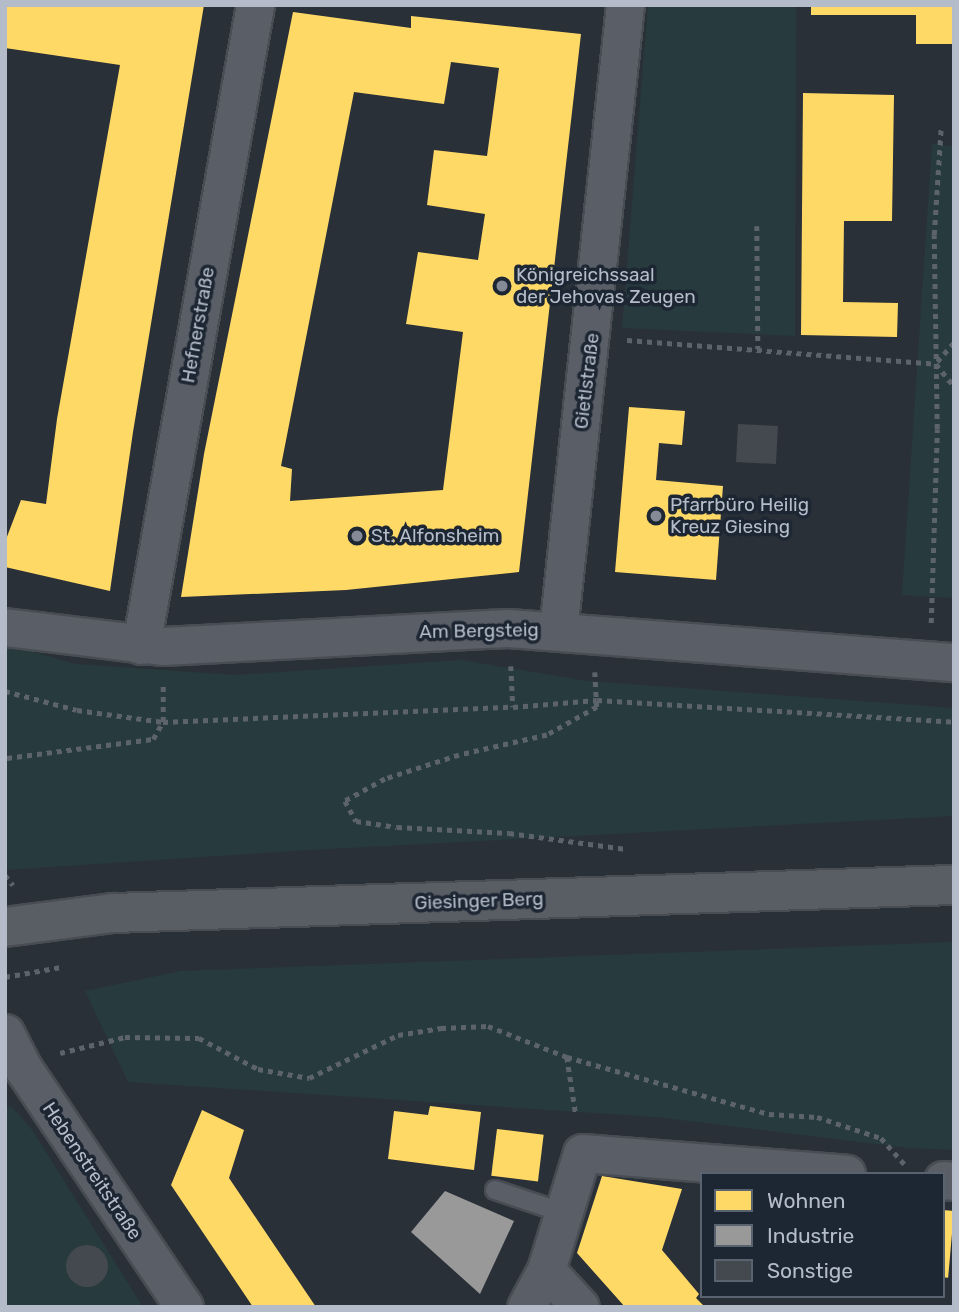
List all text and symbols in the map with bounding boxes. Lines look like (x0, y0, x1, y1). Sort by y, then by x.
place label: Königreichssaal der Jehovas Zeugen (516, 264, 696, 308)
street label: Hefnerstraße (177, 265, 219, 385)
marker: Königreichssaal der Jehovas Zeugen (494, 278, 510, 294)
street label: Gietlstraße (570, 332, 604, 430)
place label: Pfarrbüro Heilig Kreuz Giesing (670, 494, 809, 538)
marker: Pfarrbüro Heilig Kreuz Giesing (648, 508, 664, 524)
place label: St. Alfonsheim (371, 525, 500, 547)
marker: St. Alfonsheim (349, 528, 365, 544)
street label: Am Bergsteig (419, 619, 539, 643)
street label: Giesinger Berg (414, 887, 544, 915)
street label: Hebenstreitstraße (38, 1098, 146, 1244)
legend (700, 1172, 945, 1298)
text: Wohnen (767, 1188, 845, 1213)
text: Industrie (767, 1223, 854, 1248)
text: Sonstige (767, 1258, 853, 1283)

